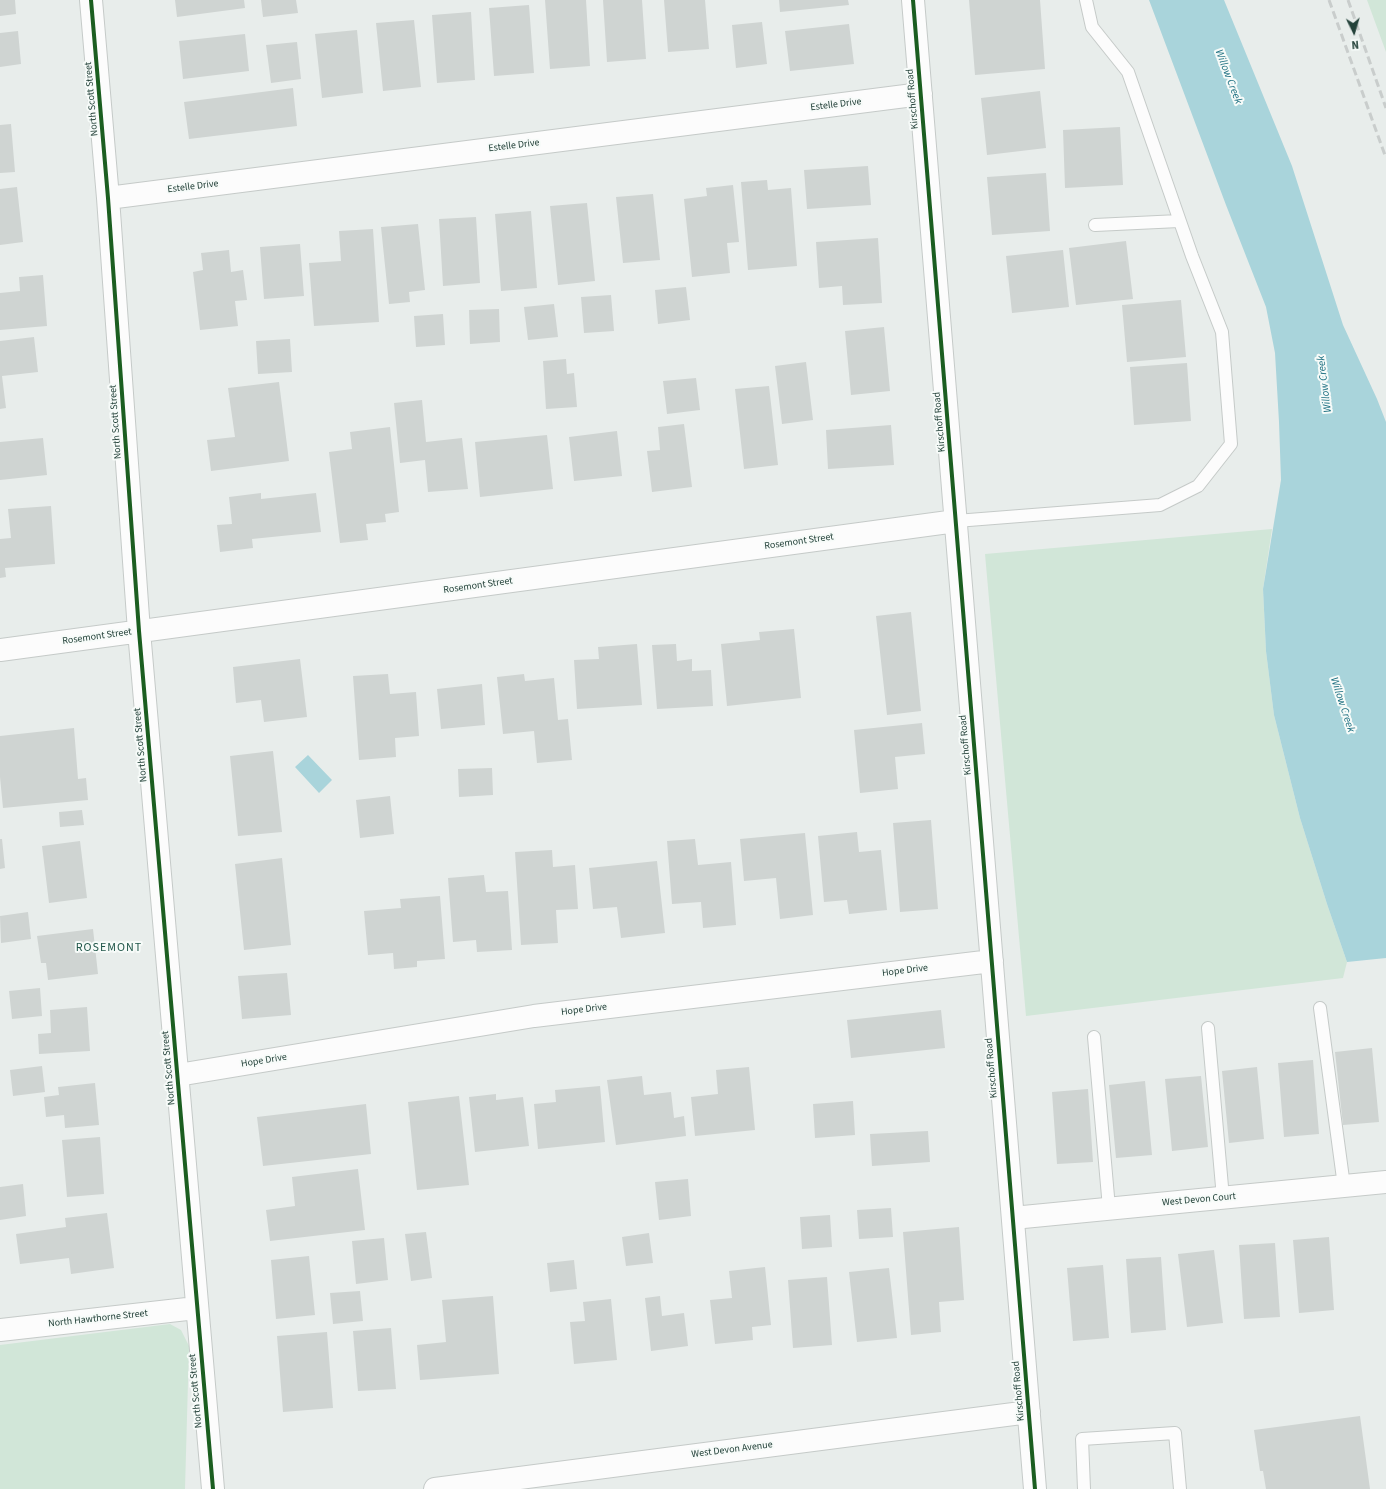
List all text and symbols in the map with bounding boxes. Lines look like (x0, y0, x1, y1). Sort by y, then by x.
north arrow (1334, 12, 1374, 52)
text: N (1351, 37, 1359, 52)
water label: Willow Creek (1212, 48, 1244, 106)
street label: North Scott Street (83, 61, 101, 137)
street label: Kirschoff Road (904, 68, 922, 130)
street label: Estelle Drive (810, 96, 862, 114)
street label: Estelle Drive (488, 137, 540, 155)
street label: Estelle Drive (167, 178, 219, 196)
water label: Willow Creek (1315, 355, 1335, 413)
street label: North Scott Street (107, 384, 125, 460)
street label: Kirschoff Road (931, 391, 949, 453)
street label: Rosemont Street (764, 531, 834, 553)
street label: Rosemont Street (443, 575, 513, 597)
street label: Rosemont Street (62, 626, 132, 648)
water label: Willow Creek (1327, 676, 1357, 734)
street label: North Scott Street (132, 707, 150, 783)
street label: Kirschoff Road (957, 714, 975, 776)
district label: ROSEMONT (76, 941, 142, 955)
street label: Hope Drive (881, 962, 929, 980)
street label: Hope Drive (560, 1001, 608, 1019)
street label: North Scott Street (160, 1030, 178, 1106)
street label: Kirschoff Road (983, 1037, 1001, 1099)
street label: Hope Drive (240, 1051, 288, 1071)
street label: West Devon Court (1161, 1191, 1237, 1209)
street label: North Hawthorne Street (48, 1308, 148, 1330)
street label: North Scott Street (187, 1353, 205, 1429)
street label: Kirschoff Road (1010, 1360, 1028, 1422)
street label: West Devon Avenue (691, 1439, 773, 1461)

